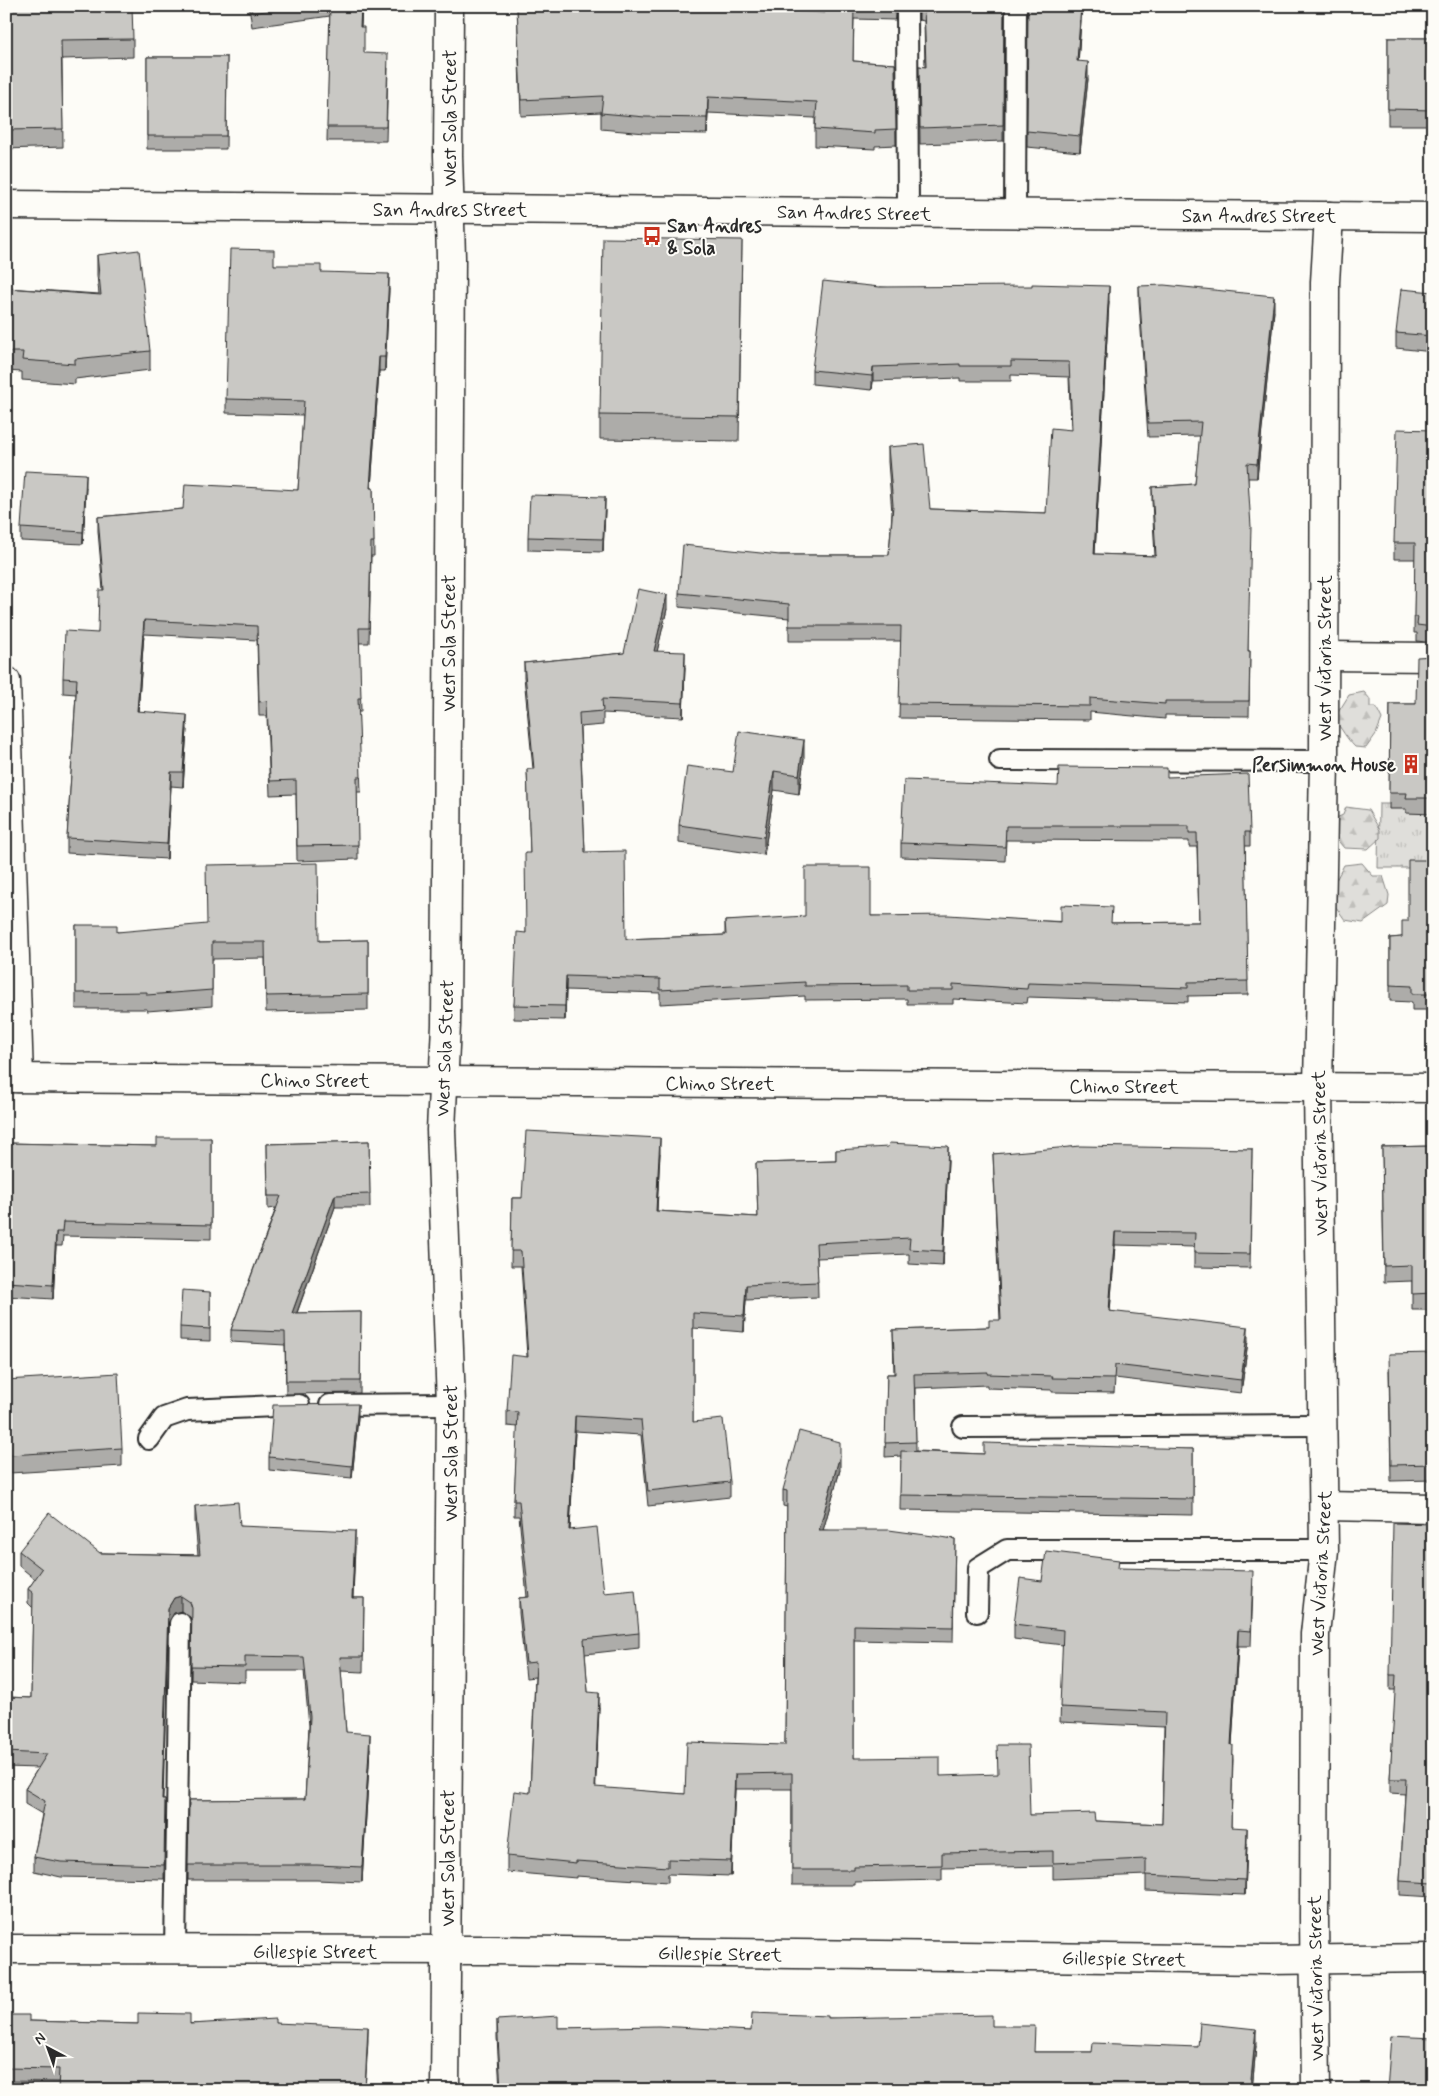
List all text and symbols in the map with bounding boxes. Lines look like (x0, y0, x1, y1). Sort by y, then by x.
street label: West Sola Street (438, 49, 463, 187)
street label: San Andres Street (373, 198, 527, 223)
street label: San Andres Street (777, 200, 931, 227)
street label: San Andres Street (1182, 204, 1336, 229)
place label: San Andres & Sola (667, 214, 762, 261)
bus stop icon: San Andres & Sola (641, 225, 663, 247)
street label: West Sola Street (437, 574, 462, 712)
street label: West Victoria Street (1313, 575, 1338, 741)
place label: Persimmon House (1252, 753, 1396, 778)
building icon: Persimmon House (1400, 753, 1422, 775)
street label: West Sola Street (431, 979, 460, 1117)
street label: Chino Street (260, 1069, 370, 1094)
street label: West Victoria Street (1307, 1070, 1334, 1236)
street label: Chino Street (665, 1072, 775, 1097)
street label: Chino Street (1069, 1075, 1179, 1100)
street label: West Sola Street (439, 1384, 464, 1522)
street label: West Victoria Street (1305, 1490, 1338, 1657)
street label: West Sola Street (436, 1789, 461, 1927)
street label: West Victoria Street (1303, 1895, 1330, 2061)
street label: Gillespie Street (253, 1940, 377, 1965)
street label: Gillespie Street (658, 1941, 782, 1968)
street label: Gillespie Street (1062, 1946, 1186, 1973)
north arrow (22, 2024, 72, 2074)
text: N (31, 2029, 50, 2049)

